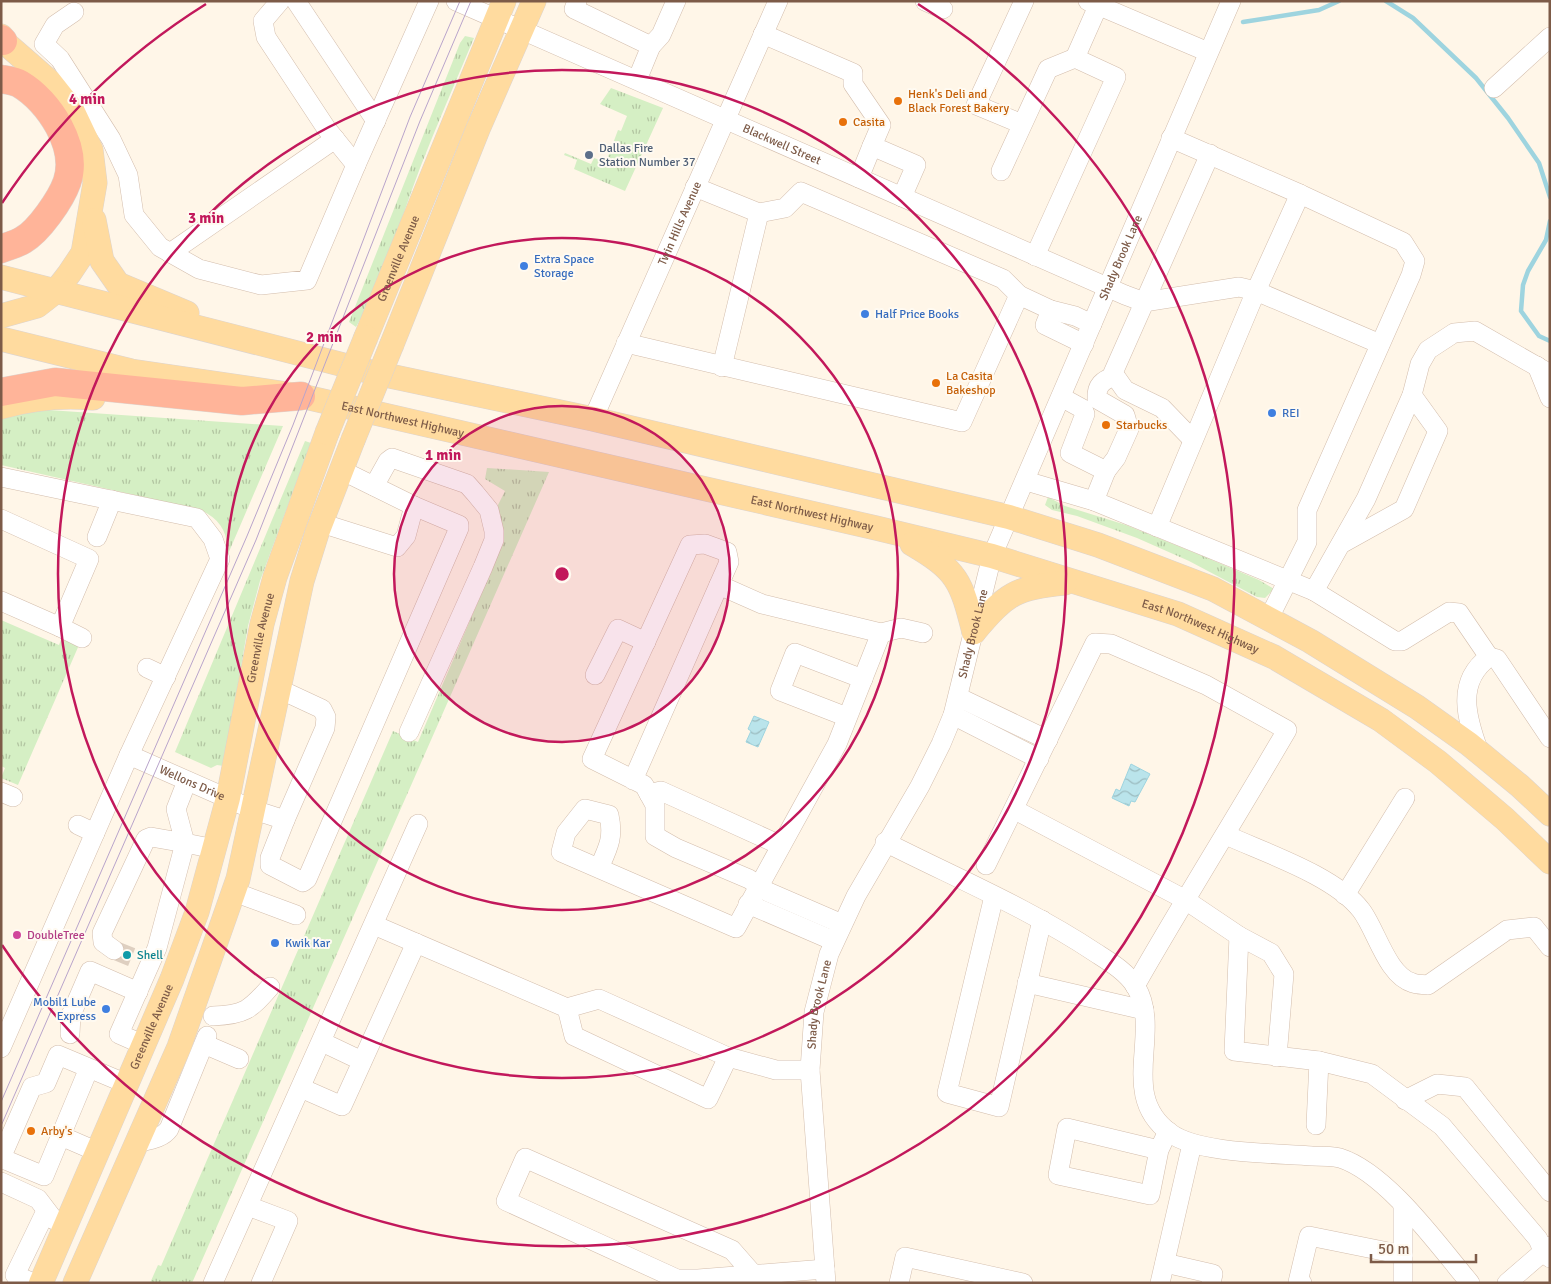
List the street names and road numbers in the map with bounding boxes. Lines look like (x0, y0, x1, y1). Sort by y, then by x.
street label: Blackwell Street (740, 120, 823, 168)
street label: Twin Hills Avenue (655, 179, 705, 268)
street label: Greenville Avenue (374, 213, 423, 304)
street label: Shady Brook Lane (1096, 213, 1145, 302)
street label: East Northwest Highway (340, 398, 466, 441)
street label: East Northwest Highway (749, 492, 875, 535)
street label: Shady Brook Lane (955, 588, 991, 680)
street label: Greenville Avenue (243, 591, 278, 684)
street label: East Northwest Highway (1140, 596, 1262, 657)
street label: Wellons Drive (157, 762, 227, 804)
street label: Shady Brook Lane (804, 958, 835, 1050)
street label: Greenville Avenue (126, 982, 176, 1072)

